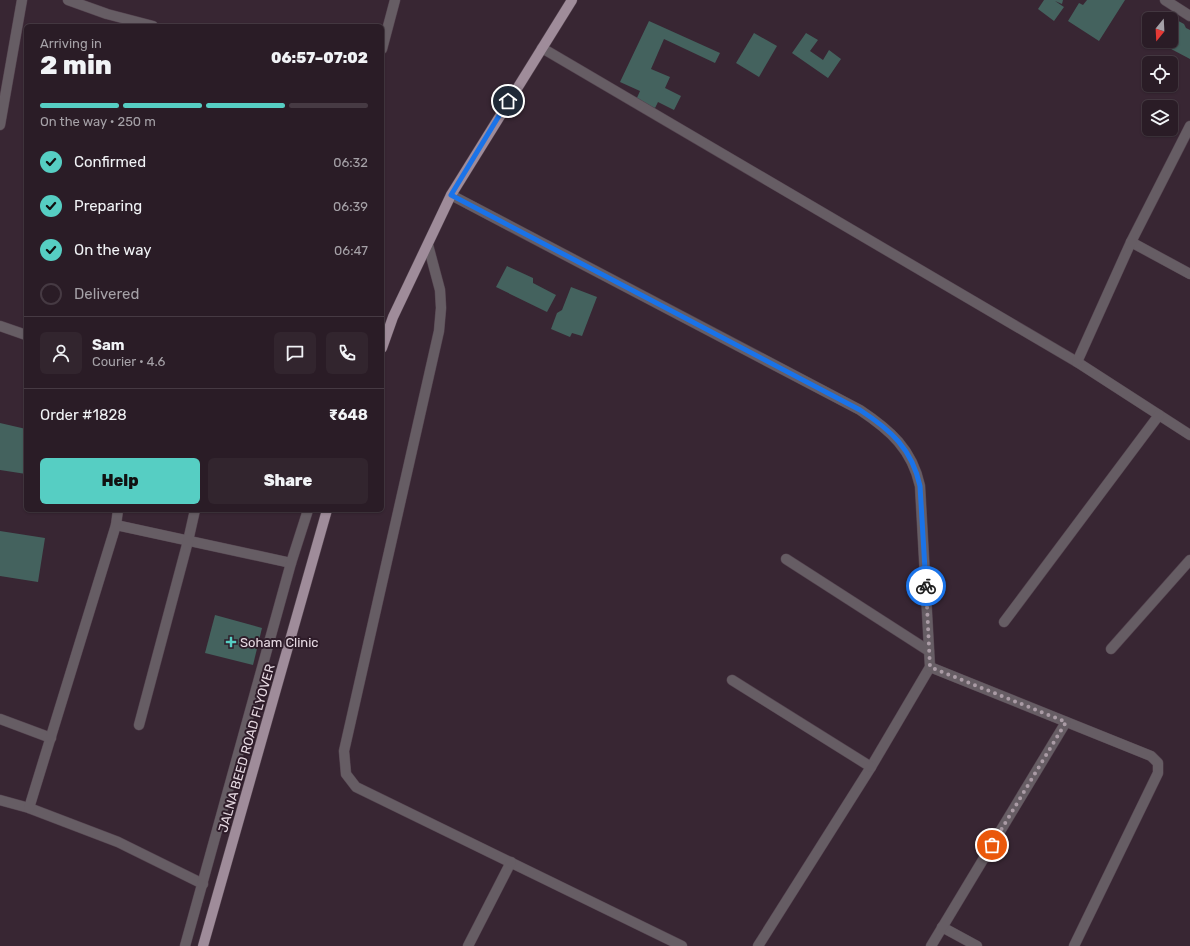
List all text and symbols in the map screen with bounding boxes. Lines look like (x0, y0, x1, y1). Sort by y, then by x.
north arrow (1142, 12, 1178, 48)
map controls (1142, 12, 1178, 136)
text: Arriving in (40, 36, 102, 51)
text: 06:57–07:02 (271, 49, 368, 67)
text: 2 min (40, 50, 112, 81)
button: locate (1142, 56, 1178, 92)
pin (491, 84, 525, 118)
icon: home (497, 90, 519, 112)
button: layers (1142, 100, 1178, 136)
text: On the way · 250 m (40, 114, 156, 129)
icon: check (40, 151, 62, 173)
text: Confirmed (74, 153, 146, 171)
text: 06:32 (333, 155, 368, 170)
icon: check (40, 195, 62, 217)
text: Preparing (74, 197, 142, 215)
text: 06:39 (333, 199, 368, 214)
icon: check (40, 239, 62, 261)
text: On the way (74, 241, 152, 259)
text: 06:47 (334, 243, 368, 258)
text: Delivered (74, 285, 139, 303)
button: person (40, 332, 82, 374)
button: chat (274, 332, 316, 374)
button: phone (326, 332, 368, 374)
text: Sam (92, 336, 125, 354)
text: Courier · 4.6 (92, 354, 165, 369)
text: Order #1828 (40, 406, 127, 424)
text: ₹648 (329, 406, 368, 424)
button: Help (40, 458, 200, 504)
button: Share (208, 458, 368, 504)
courier (906, 566, 946, 606)
icon: bike (915, 575, 937, 597)
place label: Soham Clinic (240, 635, 319, 650)
marker: Soham Clinic (225, 636, 237, 648)
street label: JALNA BEED ROAD FLYOVER (215, 662, 278, 834)
pin (975, 828, 1009, 862)
icon: bag (981, 834, 1003, 856)

